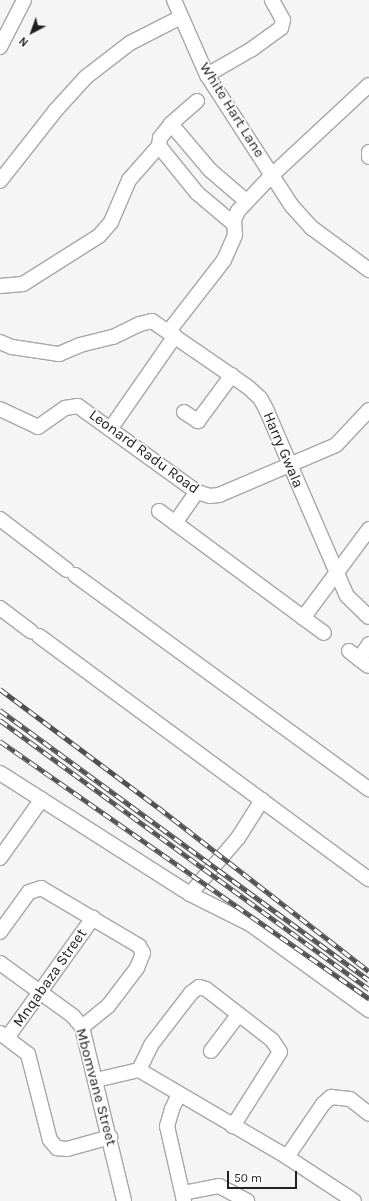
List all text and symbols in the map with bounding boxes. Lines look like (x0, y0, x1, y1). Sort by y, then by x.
north arrow (12, 12, 52, 52)
text: N (17, 34, 31, 49)
street label: White Hart Lane (196, 59, 268, 161)
street label: Leonard Radu Road (85, 406, 203, 498)
street label: Harry Gwala (259, 409, 307, 491)
street label: Mnqabaza Street (9, 925, 91, 1031)
street label: Mbomvane Street (72, 1026, 120, 1148)
scale bar (229, 1163, 299, 1189)
text: 50 m (234, 1171, 262, 1185)

